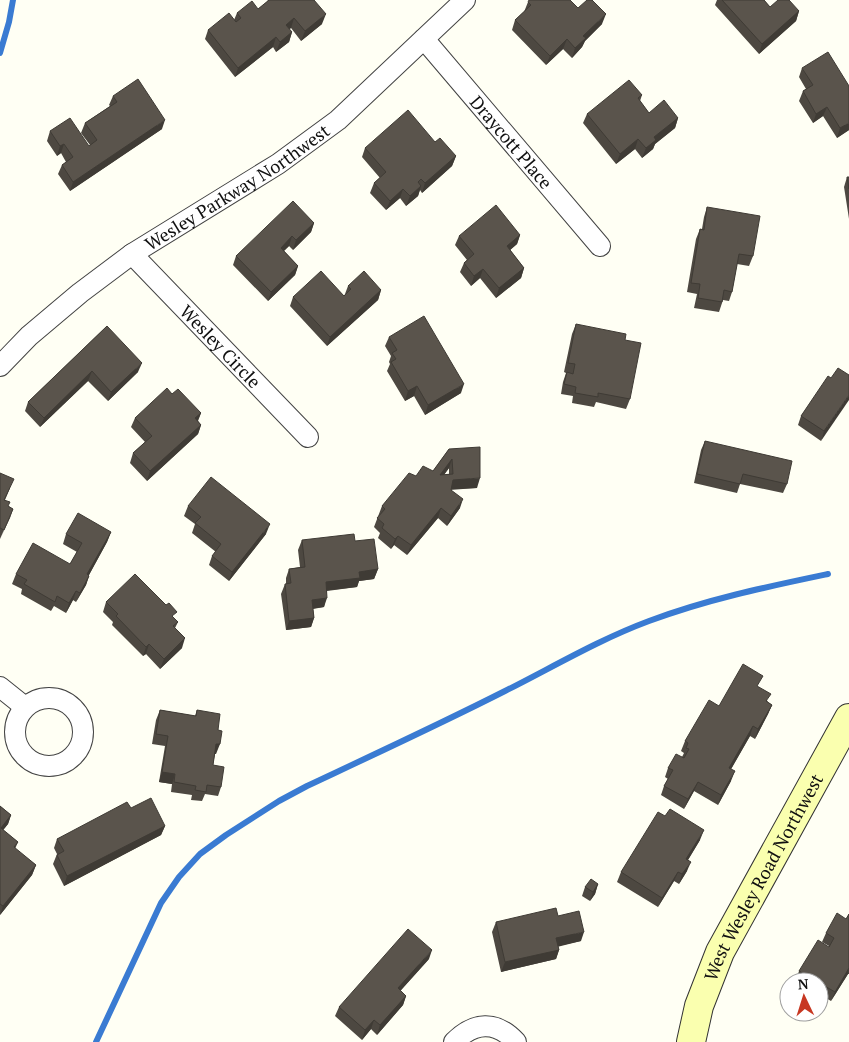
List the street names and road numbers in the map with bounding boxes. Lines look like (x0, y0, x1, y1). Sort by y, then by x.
street label: Draycott Place (465, 90, 558, 194)
street label: Wesley Parkway Northwest (140, 118, 334, 255)
street label: Wesley Circle (175, 299, 266, 393)
street label: West Wesley Road Northwest (700, 771, 828, 985)

